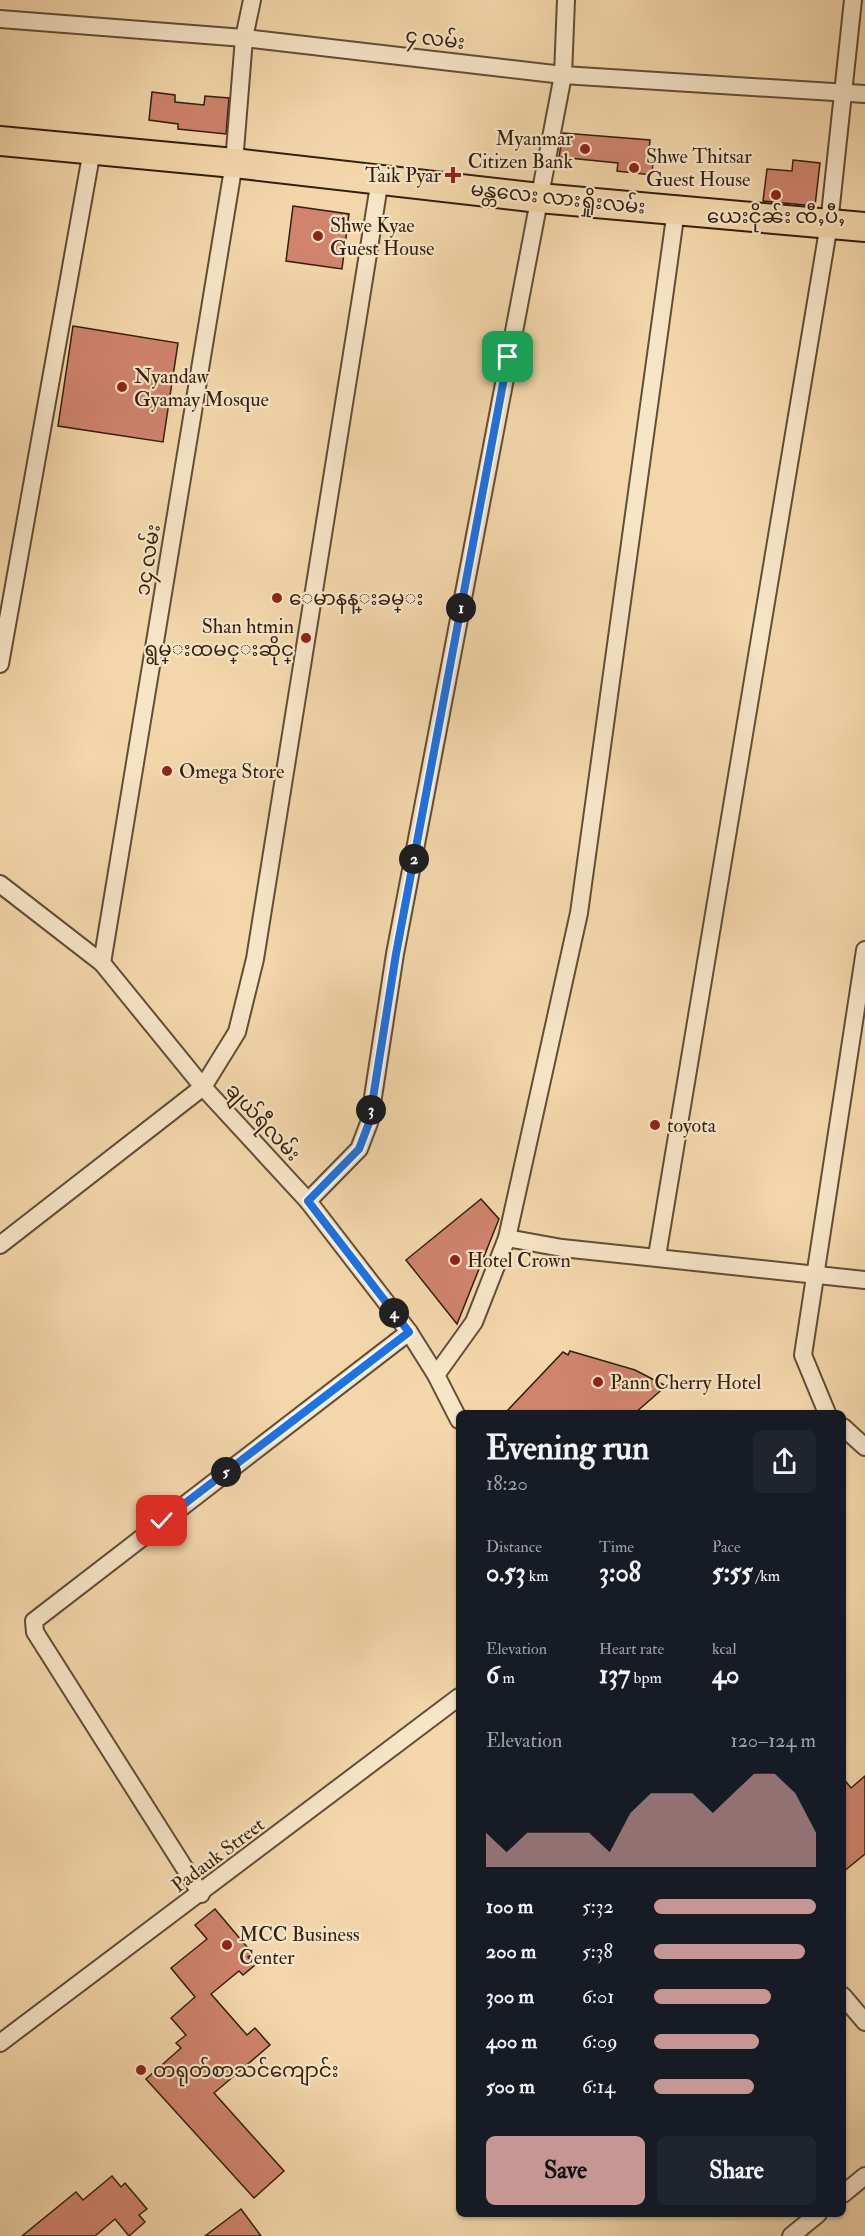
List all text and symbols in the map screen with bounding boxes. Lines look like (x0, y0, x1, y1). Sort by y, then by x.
street label: ၄ လမ်း (404, 21, 466, 58)
place label: Myanmar Citizen Bank (468, 126, 574, 174)
marker: Myanmar Citizen Bank (578, 142, 592, 156)
place label: Shwe Thitsar Guest House (646, 144, 752, 192)
marker: Shwe Thitsar Guest House (627, 161, 641, 175)
place label: Taik Pyar (365, 163, 442, 188)
marker: Taik Pyar (446, 168, 460, 182)
street label: မန္တလေး လားရှိုးလမ်း (469, 174, 647, 223)
marker: ယေးငိုၼ်း ၸီႇပီႇ (769, 188, 783, 202)
place label: ယေးငိုၼ်း ၸီႇပီႇ (707, 202, 845, 233)
place label: Shwe Kyae Guest House (330, 213, 434, 261)
marker: Shwe Kyae Guest House (311, 229, 325, 243)
pin (482, 331, 533, 382)
icon: arrive (491, 340, 524, 373)
place label: Nyandaw Gyamay Mosque (134, 364, 269, 412)
marker: Nyandaw Gyamay Mosque (115, 380, 129, 394)
street label: ၁၄ လမ်း (128, 522, 169, 598)
place label: ေမာနန္းခမ္း (289, 586, 423, 614)
marker: ေမာနန္းခမ္း (270, 591, 284, 605)
pin: 1 (446, 593, 476, 623)
text: 1 (458, 598, 464, 618)
place label: Shan htmin ရွမ္းထမင္းဆိုင္ (145, 614, 294, 666)
marker: Shan htmin ရွမ္းထမင္းဆိုင္ (299, 631, 313, 645)
place label: Omega Store (179, 759, 284, 784)
marker: Omega Store (160, 764, 174, 778)
pin: 2 (399, 844, 429, 874)
text: 2 (410, 849, 418, 869)
street label: ချယ်ရီလမ်း (218, 1076, 307, 1168)
pin: 3 (356, 1095, 386, 1125)
text: 3 (368, 1100, 374, 1120)
place label: toyota (667, 1113, 717, 1138)
marker: toyota (648, 1118, 662, 1132)
place label: Hotel Crown (467, 1248, 571, 1273)
marker: Hotel Crown (448, 1253, 462, 1267)
pin: 4 (379, 1298, 409, 1328)
text: 4 (390, 1303, 398, 1323)
place label: Pann Cherry Hotel (610, 1370, 761, 1395)
marker: Pann Cherry Hotel (591, 1375, 605, 1389)
text: Evening run (486, 1428, 649, 1469)
button: share (753, 1430, 816, 1493)
pin: 5 (211, 1457, 241, 1487)
text: 5 (222, 1462, 230, 1482)
text: 18:20 (486, 1471, 528, 1496)
pin (136, 1495, 187, 1546)
icon: check (145, 1504, 178, 1537)
text: Distance (486, 1537, 542, 1557)
text: Time (599, 1537, 634, 1557)
text: Pace (712, 1537, 741, 1557)
text: 0.53 (486, 1557, 525, 1589)
text: 3:08 (599, 1557, 641, 1589)
text: 5:55 (712, 1557, 753, 1589)
text: km (525, 1566, 549, 1586)
text: /km (753, 1566, 780, 1586)
text: Elevation (486, 1639, 547, 1659)
text: Heart rate (599, 1639, 664, 1659)
text: kcal (712, 1639, 737, 1659)
text: 6 (486, 1659, 499, 1691)
text: 137 (599, 1659, 630, 1691)
text: 40 (712, 1659, 739, 1691)
text: m (499, 1668, 515, 1688)
text: bpm (630, 1668, 662, 1688)
text: Elevation (486, 1728, 562, 1753)
text: 120–124 m (731, 1728, 816, 1753)
street label: Padauk Street (167, 1812, 270, 1898)
text: 100 m (486, 1894, 533, 1919)
text: 5:32 (582, 1894, 614, 1919)
place label: MCC Business Center (239, 1922, 360, 1970)
marker: MCC Business Center (220, 1938, 234, 1952)
text: 200 m (486, 1939, 536, 1964)
text: 5:38 (582, 1939, 613, 1964)
text: 300 m (486, 1984, 534, 2009)
text: 6:01 (582, 1984, 614, 2009)
text: 400 m (486, 2029, 537, 2054)
text: 6:09 (582, 2029, 618, 2054)
place label: တရုတ်စာသင်ကျောင်း (153, 2056, 339, 2087)
marker: တရုတ်စာသင်ကျောင်း (134, 2063, 148, 2077)
text: 500 m (486, 2074, 535, 2099)
text: 6:14 (582, 2074, 615, 2099)
button: Save (486, 2136, 645, 2205)
button: Share (657, 2136, 816, 2205)

